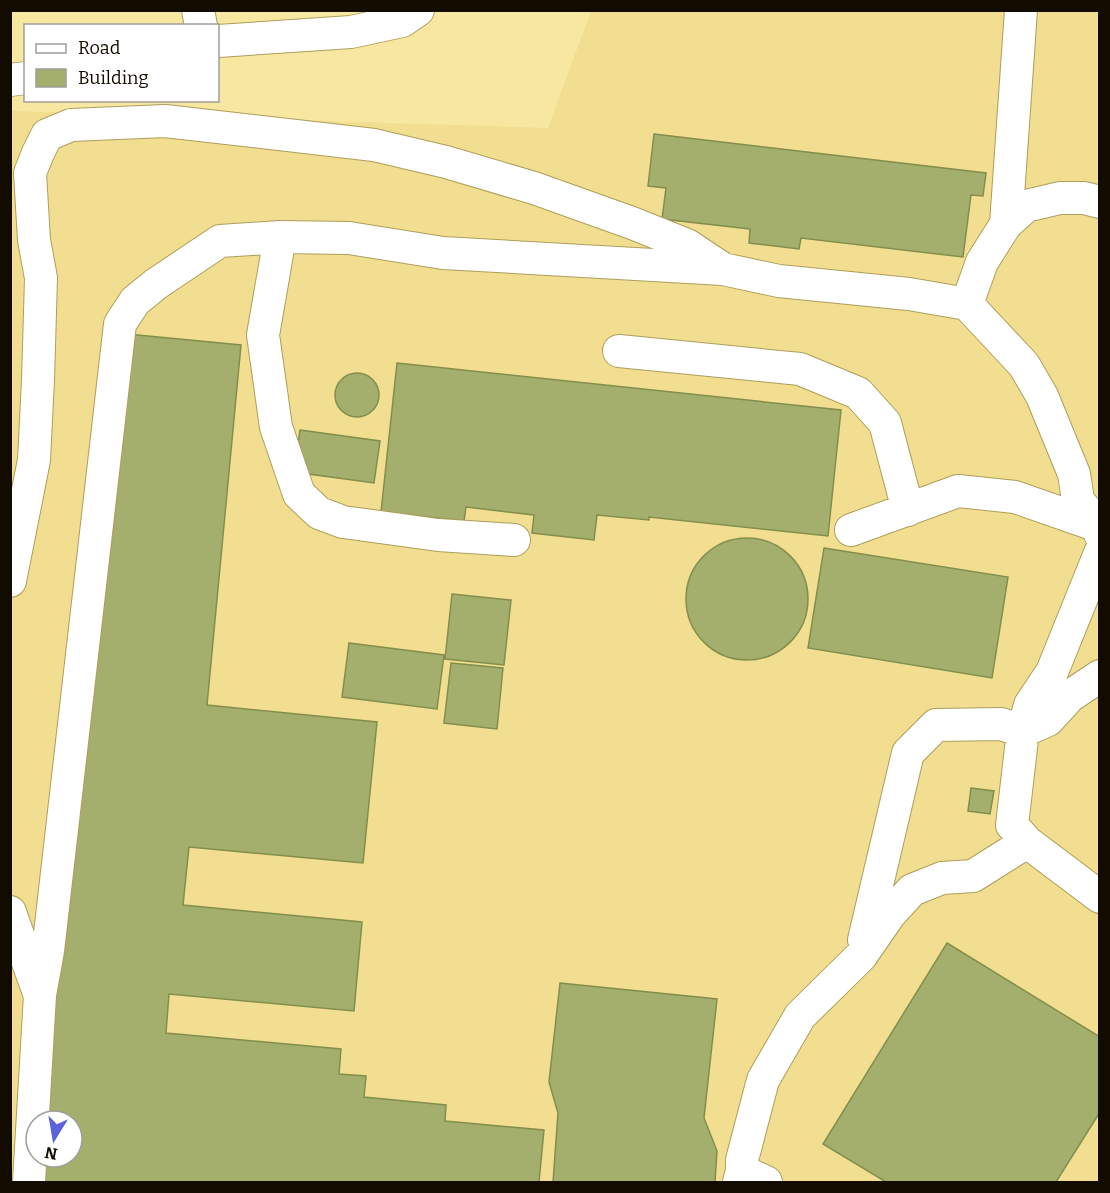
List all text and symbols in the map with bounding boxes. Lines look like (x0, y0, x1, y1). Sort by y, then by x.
legend (24, 24, 219, 102)
text: Road (78, 37, 121, 59)
text: Building (78, 67, 149, 89)
north arrow (24, 1109, 84, 1169)
text: N (43, 1143, 59, 1164)

